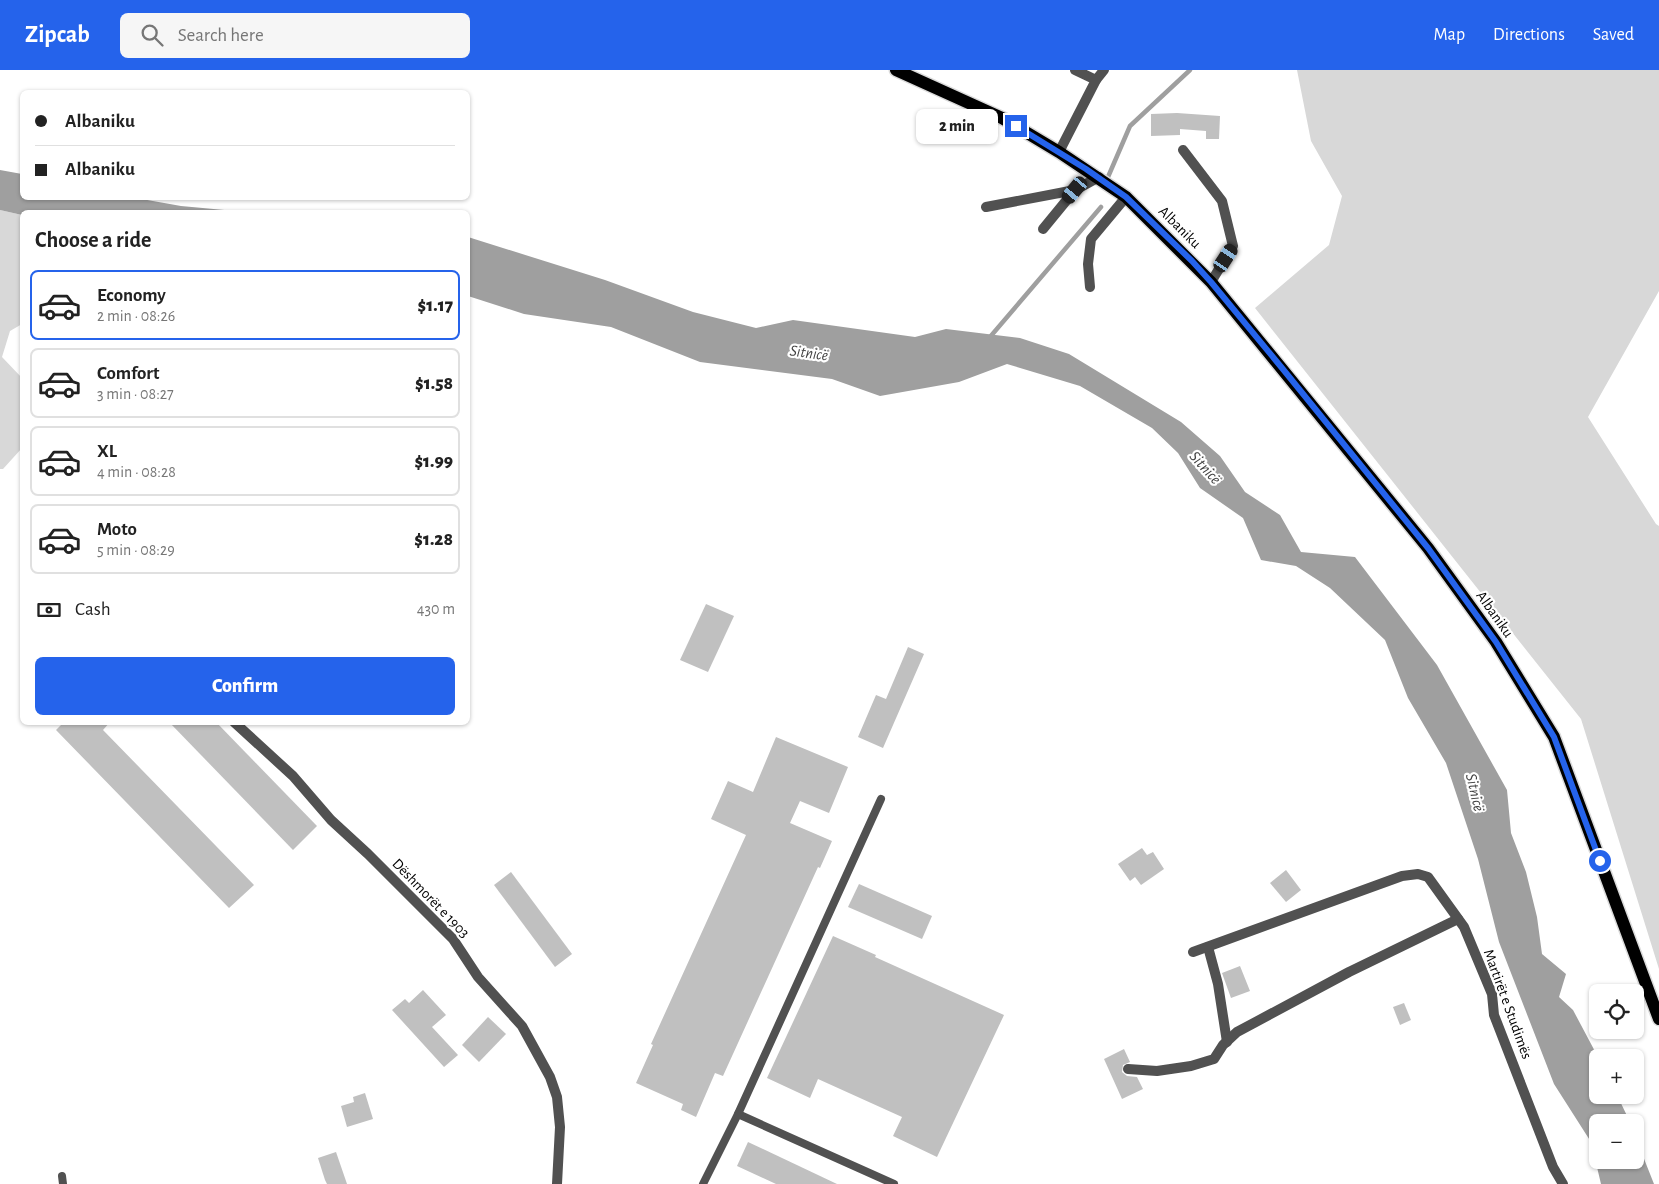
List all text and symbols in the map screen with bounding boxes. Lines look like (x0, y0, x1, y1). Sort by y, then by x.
search box (120, 13, 470, 58)
icon: search (138, 21, 166, 49)
text: Zipcab (25, 23, 90, 47)
text: Search here (178, 26, 264, 45)
text: Map (1434, 26, 1465, 44)
text: Directions (1493, 26, 1565, 44)
text: Saved (1593, 26, 1634, 44)
callout: 2 min (916, 108, 998, 144)
text: Albaniku (65, 112, 135, 131)
route end (1005, 115, 1027, 137)
text: 2 min (939, 118, 975, 134)
text: Albaniku (65, 160, 135, 179)
car (1059, 174, 1090, 206)
street label: Albaniku (1156, 203, 1204, 252)
text: Choose a ride (35, 229, 151, 251)
car (1211, 241, 1240, 275)
icon: car (37, 283, 82, 328)
text: Economy (97, 286, 166, 305)
text: $1.17 (418, 296, 453, 315)
text: 2 min · 08:26 (97, 308, 175, 324)
water label: Sitnicë (789, 342, 829, 364)
icon: car (37, 361, 82, 406)
text: Comfort (97, 364, 159, 383)
text: $1.58 (415, 374, 453, 393)
text: 3 min · 08:27 (97, 386, 174, 402)
icon: car (37, 439, 82, 484)
text: XL (97, 442, 117, 461)
water label: Sitnicë (1186, 448, 1224, 487)
text: $1.99 (414, 452, 453, 471)
text: 4 min · 08:28 (97, 464, 176, 480)
icon: car (37, 517, 82, 562)
text: Moto (97, 520, 137, 539)
text: $1.28 (414, 530, 453, 549)
text: 5 min · 08:29 (97, 542, 175, 558)
street label: Albaniku (1473, 588, 1516, 640)
icon: cash (35, 596, 63, 624)
text: Cash (75, 600, 111, 619)
text: 430 m (417, 601, 455, 617)
button: Confirm (35, 657, 455, 715)
water label: Sitnicë (1463, 772, 1487, 813)
route start (1589, 850, 1611, 872)
street label: Dëshmorët e 1903 (389, 856, 472, 941)
street label: Martirët e Studimës (1481, 947, 1534, 1061)
map controls (1589, 984, 1644, 1169)
button: locate (1589, 984, 1644, 1039)
button: + (1589, 1049, 1644, 1104)
button: − (1589, 1114, 1644, 1169)

